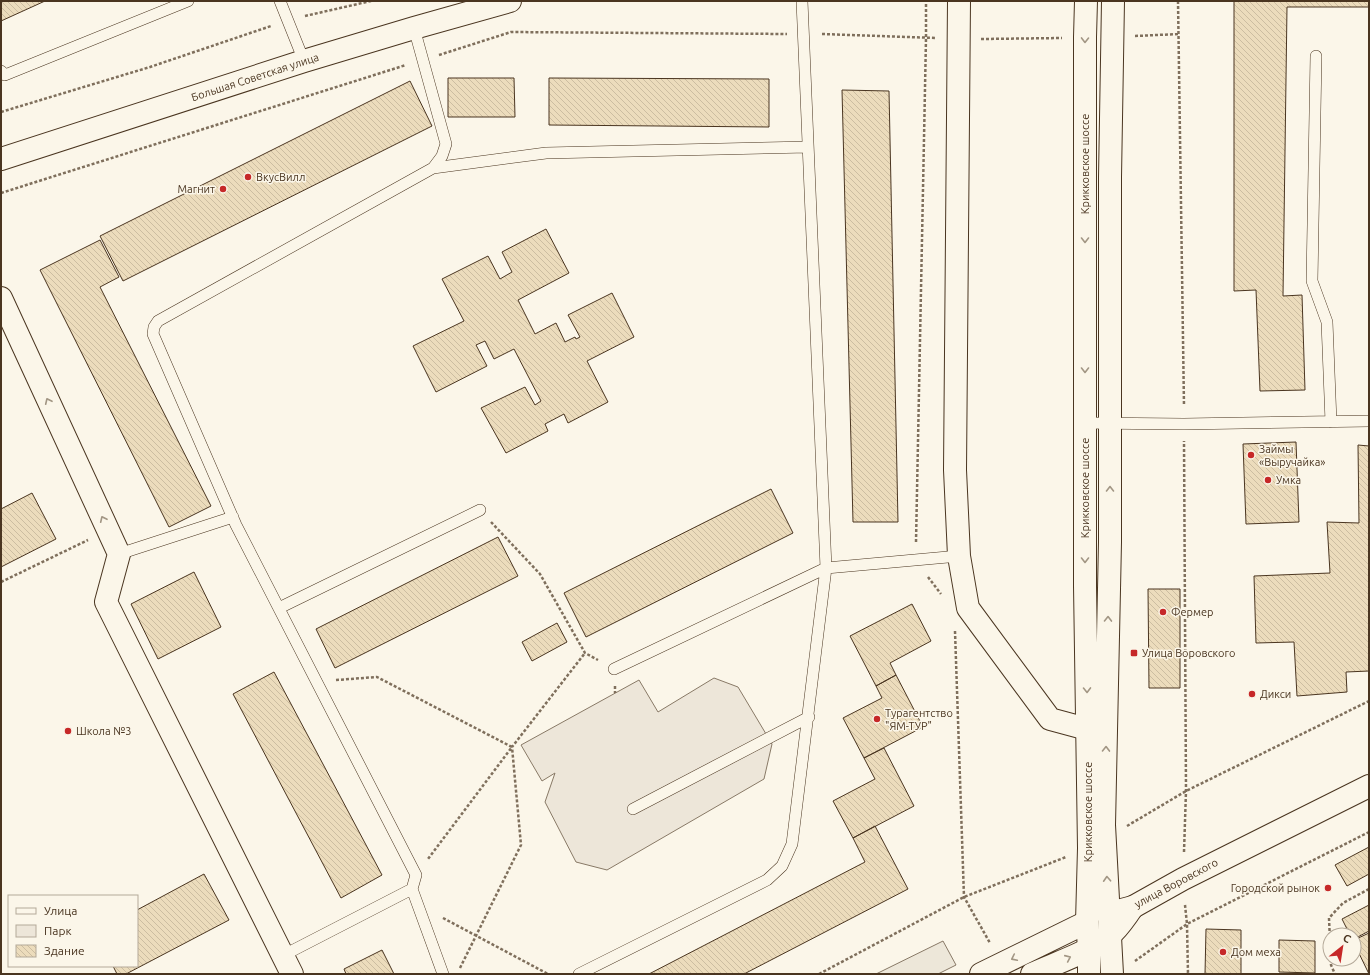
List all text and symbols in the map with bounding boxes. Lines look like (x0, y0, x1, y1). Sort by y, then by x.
one-way arrow (1081, 37, 1089, 43)
street label: Большая Советская улица (190, 51, 320, 103)
street label: Крикковское шоссе (1079, 114, 1091, 214)
place label: ВкусВилл (256, 171, 305, 183)
marker: ВкусВилл (243, 172, 253, 182)
place label: Магнит (178, 183, 215, 195)
marker: Магнит (218, 184, 228, 194)
one-way arrow (1081, 237, 1089, 243)
one-way arrow (1081, 367, 1089, 373)
one-way arrow (45, 397, 53, 405)
street label: Крикковское шоссе (1079, 438, 1091, 538)
place label: Займы «Выручайка» (1259, 443, 1325, 468)
marker: Займы «Выручайка» (1246, 450, 1256, 460)
place label: Умка (1276, 474, 1301, 486)
marker: Умка (1263, 475, 1273, 485)
one-way arrow (1106, 486, 1114, 492)
one-way arrow (100, 515, 108, 523)
one-way arrow (1081, 557, 1089, 563)
place label: Фермер (1171, 606, 1213, 618)
marker: Фермер (1158, 607, 1168, 617)
one-way arrow (1104, 616, 1112, 622)
place label: Улица Воровского (1142, 647, 1235, 659)
marker: Улица Воровского (1129, 648, 1139, 658)
one-way arrow (1083, 687, 1091, 693)
place label: Дикси (1260, 688, 1291, 700)
marker: Дикси (1247, 689, 1257, 699)
place label: Турагентство "ЯМ-ТУР" (885, 707, 953, 732)
marker: Турагентство "ЯМ-ТУР" (872, 714, 882, 724)
place label: Школа №3 (76, 725, 131, 737)
marker: Школа №3 (63, 726, 73, 736)
one-way arrow (1102, 746, 1110, 752)
street label: Крикковское шоссе (1082, 762, 1094, 862)
street label: улица Воровского (1132, 856, 1220, 910)
one-way arrow (1103, 876, 1112, 882)
place label: Городской рынок (1231, 882, 1320, 894)
marker: Городской рынок (1323, 883, 1333, 893)
legend (8, 895, 138, 967)
text: Улица (44, 904, 77, 917)
text: Парк (44, 924, 72, 937)
north arrow (1322, 927, 1362, 967)
text: С (1341, 931, 1353, 945)
text: Здание (44, 944, 85, 957)
place label: Дом меха (1231, 946, 1281, 958)
marker: Дом меха (1218, 947, 1228, 957)
one-way arrow (1011, 953, 1018, 960)
one-way arrow (1063, 955, 1071, 963)

